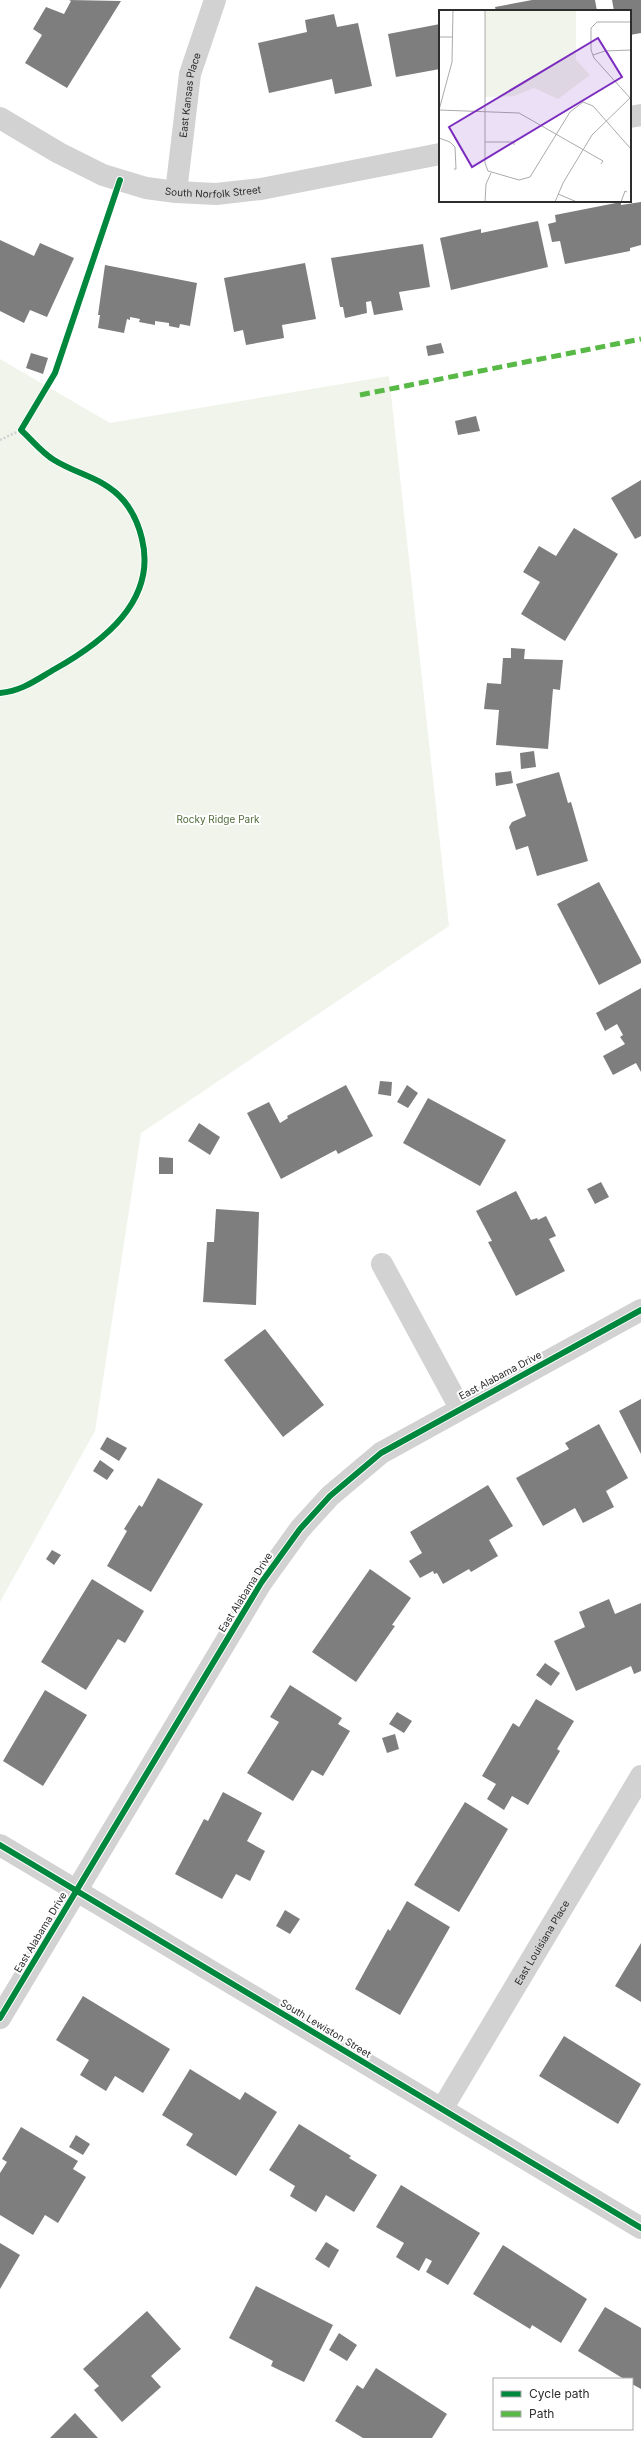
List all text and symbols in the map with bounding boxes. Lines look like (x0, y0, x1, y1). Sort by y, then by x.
inset map (439, 10, 631, 202)
street label: East Kansas Place (177, 51, 203, 138)
street label: South Norfolk Street (164, 183, 262, 200)
park label: Rocky Ridge Park (176, 813, 260, 825)
street label: East Alabama Drive (457, 1348, 543, 1402)
street label: East Alabama Drive (216, 1550, 274, 1634)
street label: East Alabama Drive (11, 1889, 69, 1974)
street label: East Louisiana Place (512, 1898, 572, 1987)
street label: South Lewiston Street (278, 1996, 374, 2060)
legend (493, 2378, 633, 2430)
text: Cycle path (529, 2386, 590, 2401)
text: Path (529, 2406, 554, 2421)

